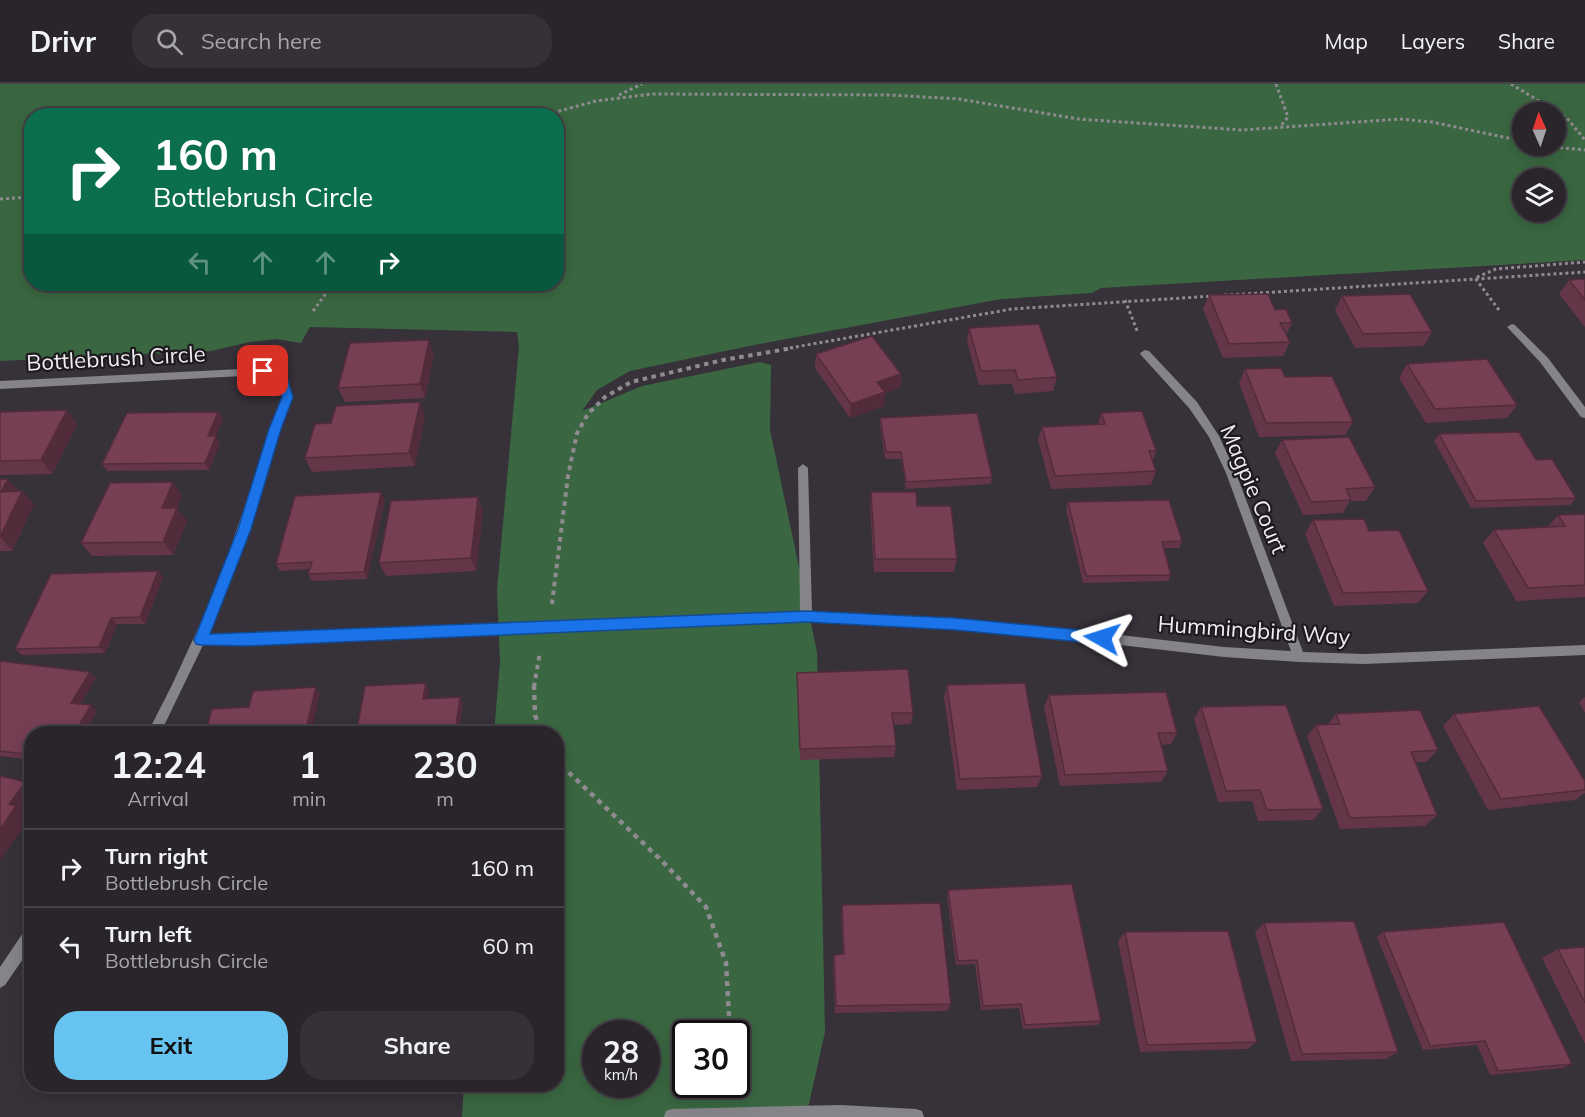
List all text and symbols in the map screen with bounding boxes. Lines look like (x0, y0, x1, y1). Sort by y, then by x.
search box (132, 14, 552, 68)
text: Drivr (30, 24, 96, 59)
icon: search (153, 25, 186, 58)
text: Search here (201, 27, 322, 55)
text: Map (1325, 28, 1368, 54)
text: Layers (1401, 28, 1465, 54)
text: Share (1498, 28, 1555, 54)
north arrow (1512, 102, 1566, 156)
map controls (1512, 102, 1566, 222)
text: 160 m (153, 128, 278, 181)
icon: right (54, 132, 132, 210)
button: layers (1512, 168, 1566, 222)
text: Bottlebrush Circle (153, 180, 373, 214)
icon: left (183, 246, 216, 279)
icon: ahead (246, 246, 279, 279)
icon: ahead (309, 246, 342, 279)
icon: right (372, 246, 405, 279)
street label: Bottlebrush Circle (26, 339, 206, 377)
pin (237, 345, 288, 396)
icon: arrive (246, 354, 279, 387)
street label: Magpie Court (1214, 420, 1294, 558)
position arrow (1070, 606, 1134, 670)
street label: Hummingbird Way (1157, 609, 1351, 651)
text: 12:24 (110, 742, 206, 787)
text: 1 (298, 742, 320, 787)
text: 230 (413, 742, 478, 787)
text: Arrival (128, 786, 189, 811)
text: min (292, 786, 326, 811)
text: m (436, 786, 454, 811)
text: Turn right (105, 842, 208, 870)
icon: right (54, 852, 87, 885)
text: 160 m (469, 854, 534, 882)
text: Bottlebrush Circle (105, 870, 268, 895)
text: Turn left (105, 920, 192, 948)
icon: left (54, 930, 87, 963)
text: 60 m (483, 932, 534, 960)
text: Bottlebrush Circle (105, 948, 268, 973)
button: Exit (54, 1011, 288, 1080)
button: Share (300, 1011, 534, 1080)
speed limit sign: 30 (672, 1020, 750, 1098)
text: 28 (603, 1033, 639, 1071)
text: km/h (604, 1065, 638, 1084)

